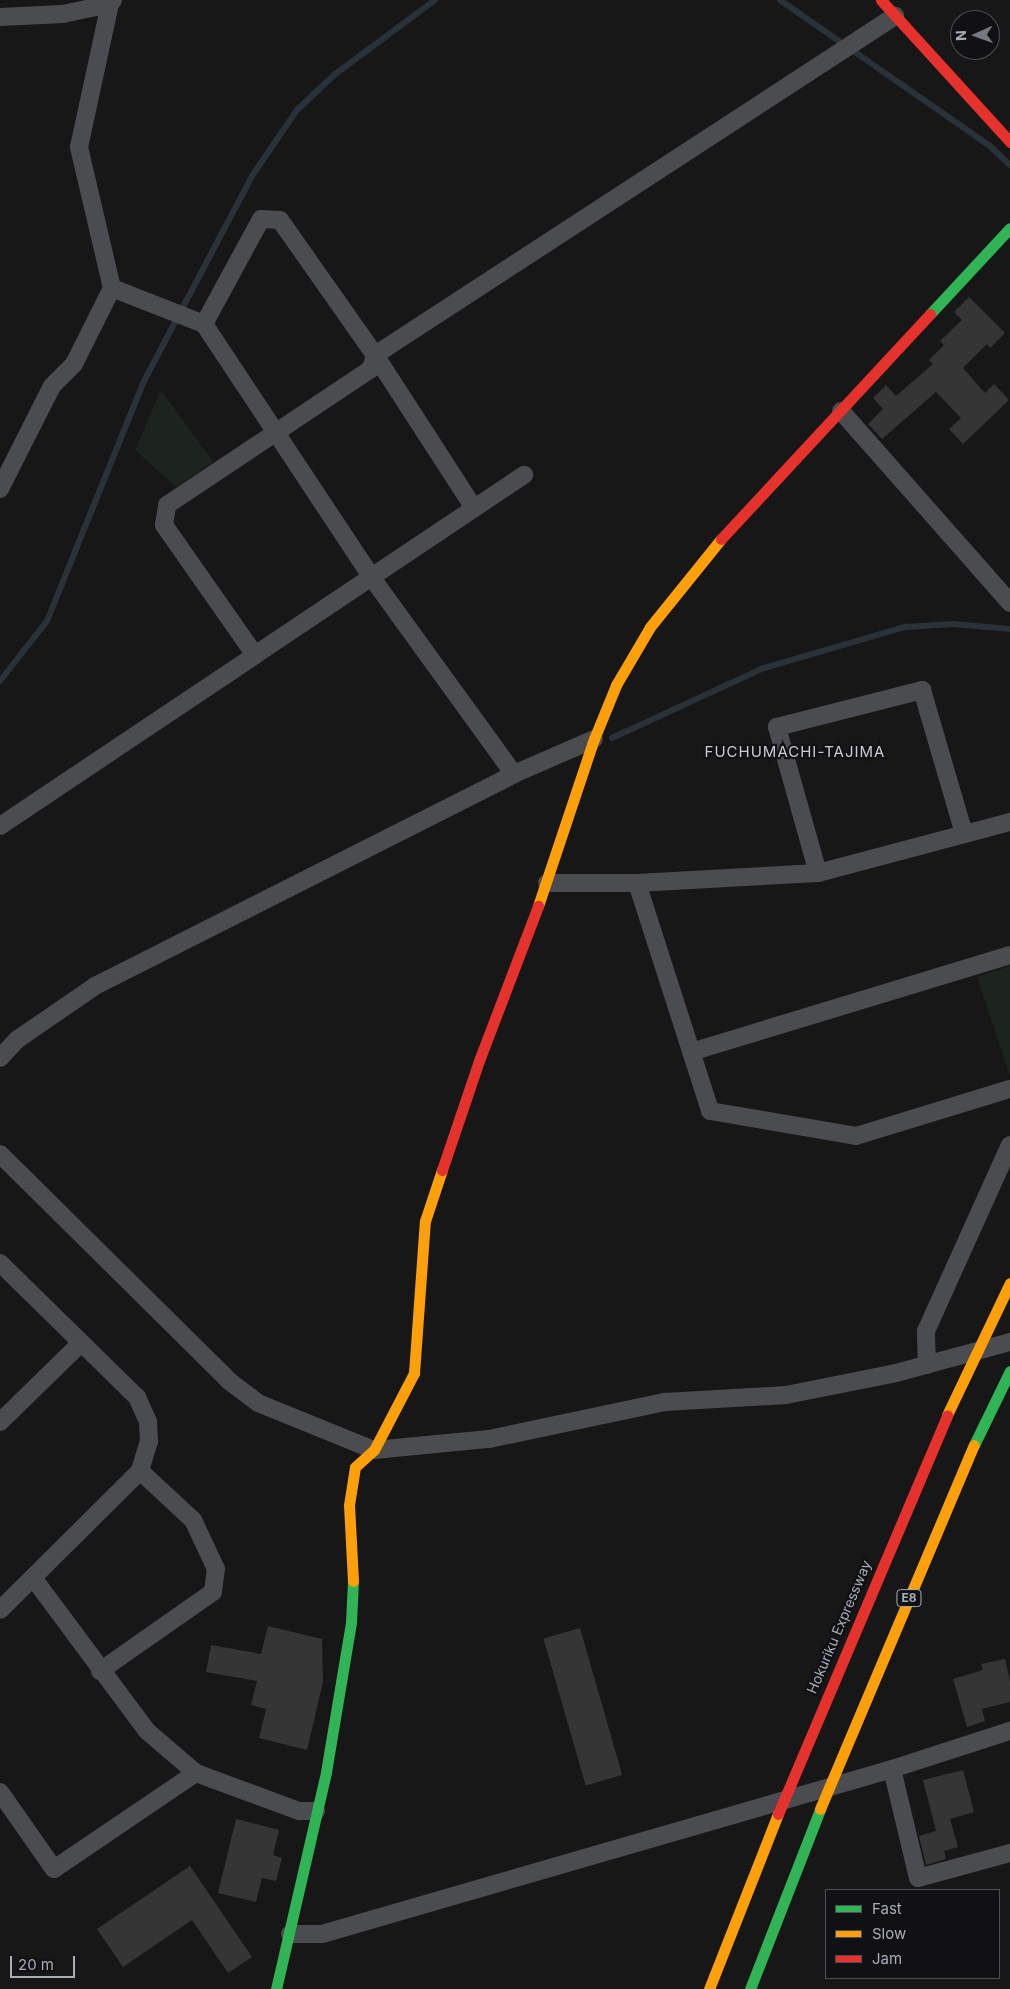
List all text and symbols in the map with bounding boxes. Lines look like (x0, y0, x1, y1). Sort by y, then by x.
north arrow (950, 10, 1000, 60)
text: N (952, 30, 969, 41)
district label: FUCHUMACHI-TAJIMA (702, 743, 888, 761)
street label: Hokuriku Expressway (803, 1558, 875, 1696)
road number: E8 (895, 1589, 923, 1608)
legend (825, 1889, 1000, 1979)
text: Fast (872, 1899, 902, 1918)
text: Slow (872, 1924, 906, 1943)
scale bar (12, 1946, 78, 1978)
text: Jam (872, 1949, 902, 1968)
text: 20 m (18, 1955, 54, 1974)

